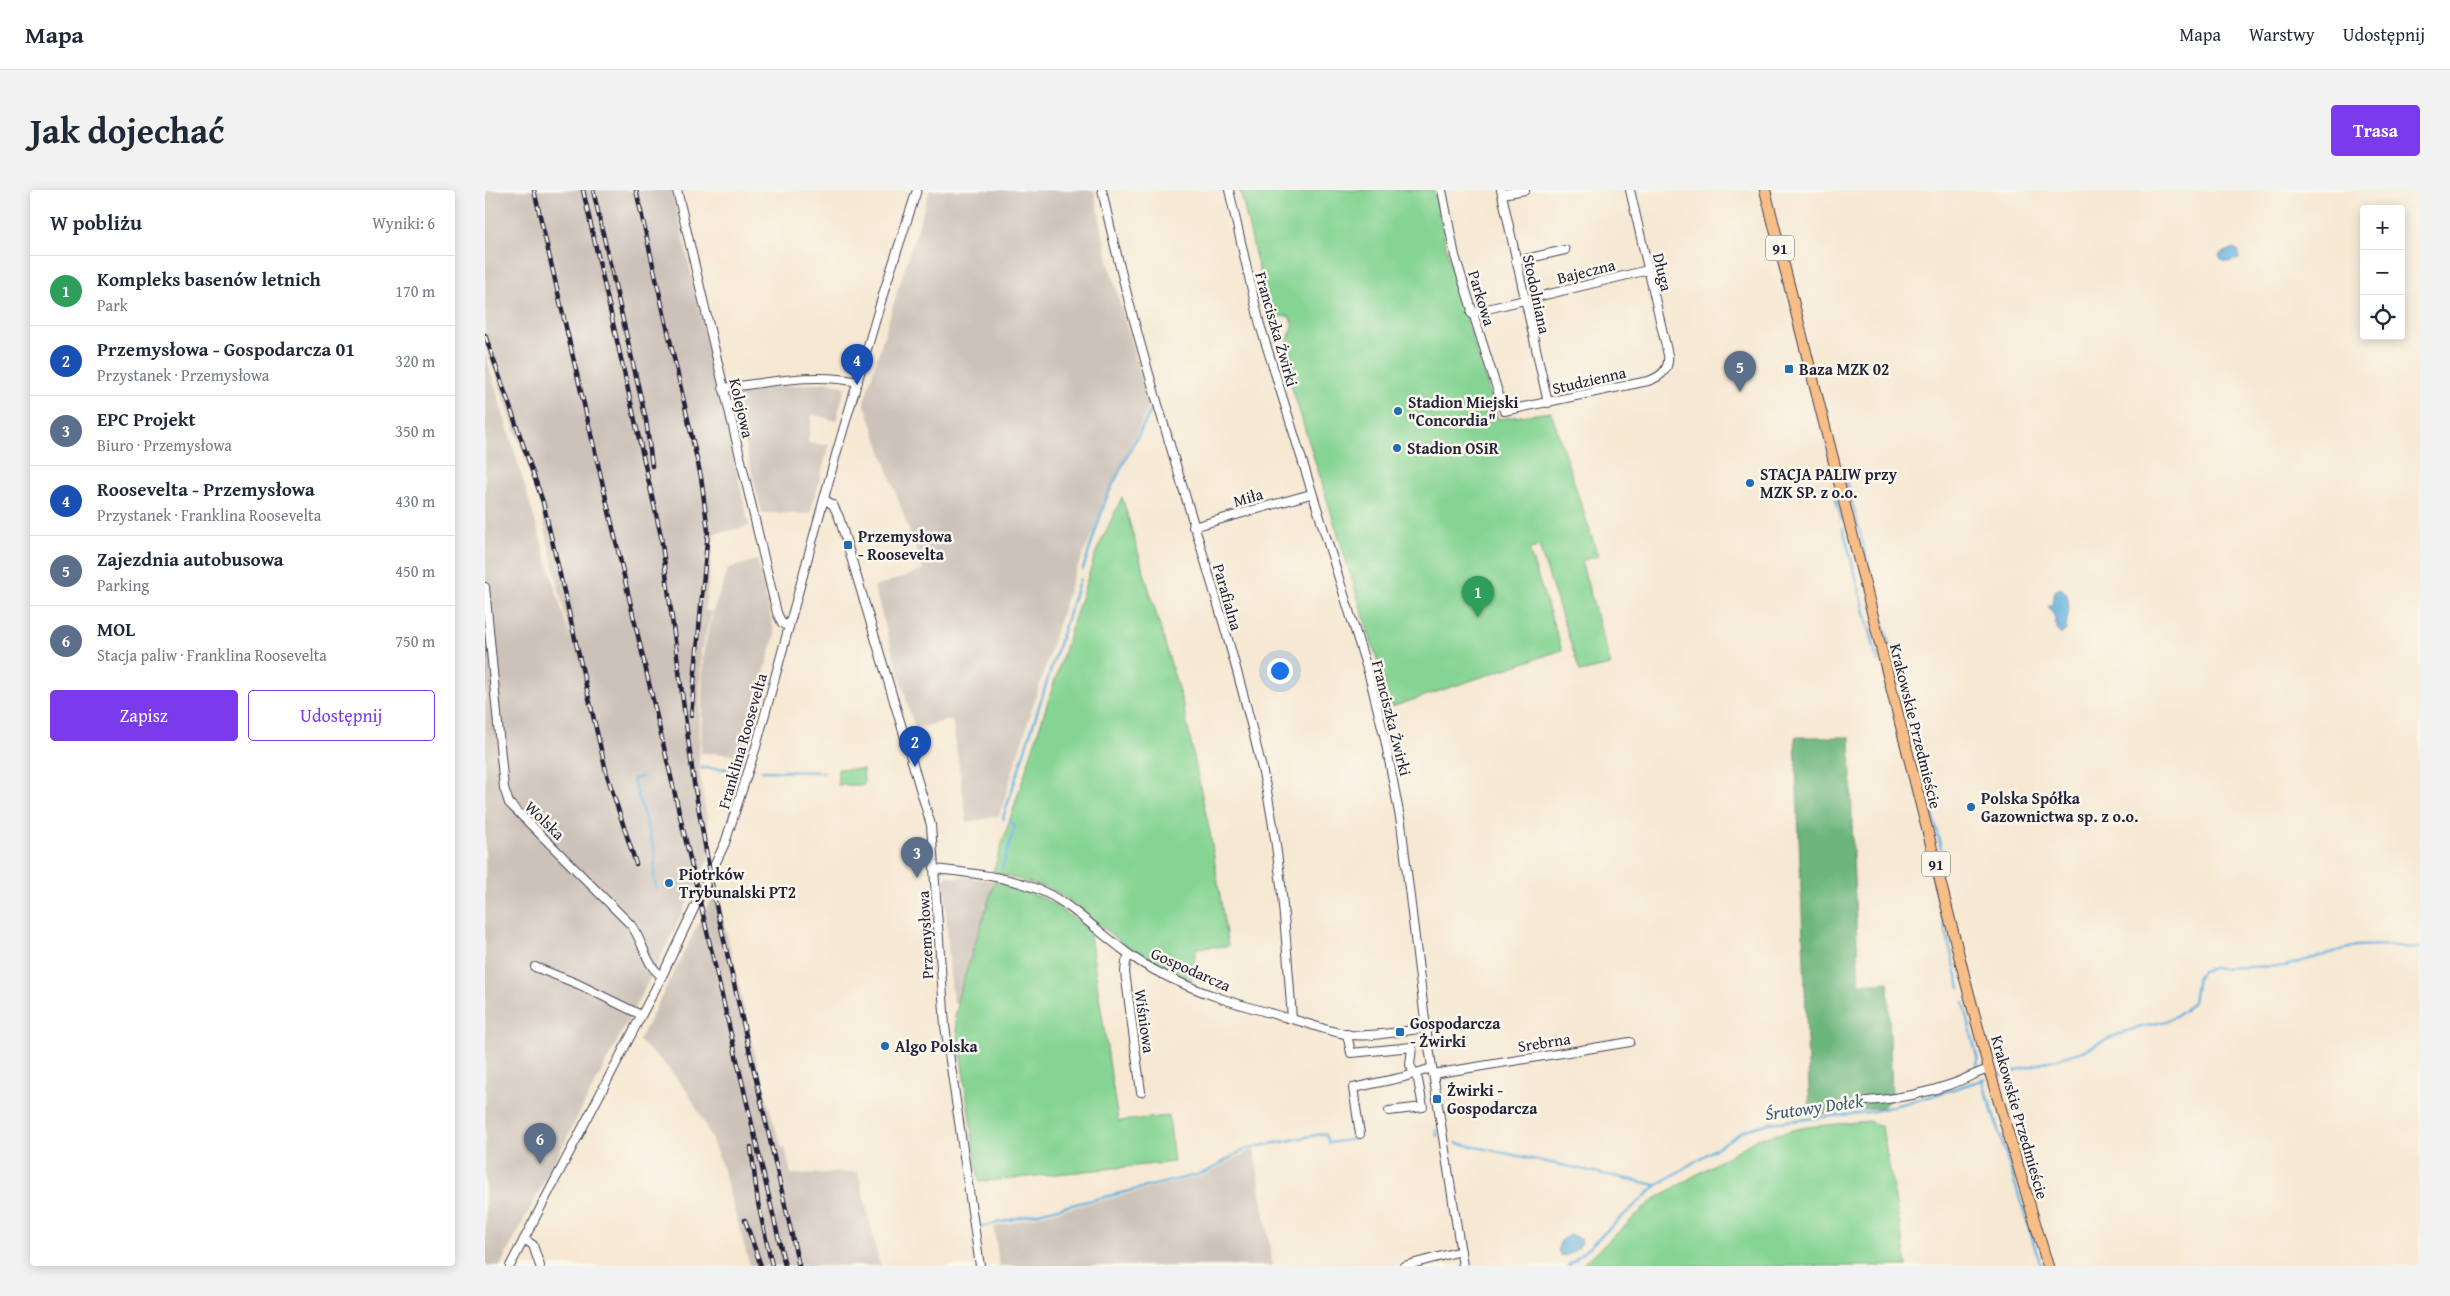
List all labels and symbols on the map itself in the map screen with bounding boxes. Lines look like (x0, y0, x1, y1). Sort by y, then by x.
road number: 91 (1766, 236, 1794, 260)
street label: Długa (1647, 250, 1679, 294)
street label: Stodolniana (1517, 252, 1557, 336)
street label: Bajeczna (1554, 252, 1618, 290)
street label: Parkowa (1462, 267, 1502, 329)
street label: Franciszka Żwirki (1249, 269, 1305, 390)
pin: 4 (841, 344, 873, 385)
pin: 5 (1724, 351, 1756, 392)
place label: Baza MZK 02 (1799, 357, 1889, 381)
street label: Studzienna (1550, 360, 1629, 400)
marker: Baza MZK 02 (1783, 363, 1795, 375)
street label: Kolejowa (723, 376, 761, 441)
place label: Stadion Miejski "Concordia" (1408, 390, 1519, 432)
marker: Stadion Miejski "Concordia" (1392, 405, 1404, 417)
place label: Stadion OSiR (1407, 436, 1499, 460)
marker: Stadion OSiR (1391, 442, 1403, 454)
place label: STACJA PALIW przy MZK SP. z o.o. (1760, 462, 1898, 504)
marker: STACJA PALIW przy MZK SP. z o.o. (1744, 477, 1756, 489)
street label: Miła (1230, 481, 1266, 513)
place label: Przemysłowa - Roosevelta (858, 524, 953, 566)
marker: Przemysłowa - Roosevelta (842, 539, 854, 551)
street label: Parafialna (1207, 561, 1249, 634)
pin: 1 (1462, 576, 1494, 617)
street label: Krakowskie Przedmieście (1884, 641, 1948, 811)
your location (1267, 658, 1293, 684)
street label: Franciszka Żwirki (1366, 658, 1418, 779)
street label: Franklina Roosevelta (711, 670, 773, 812)
pin: 2 (899, 726, 931, 767)
place label: Polska Spółka Gazownictwa sp. z o.o. (1981, 786, 2138, 828)
street label: Wolska (520, 795, 571, 845)
marker: Polska Spółka Gazownictwa sp. z o.o. (1965, 801, 1977, 813)
pin: 3 (901, 837, 933, 878)
road number: 91 (1922, 852, 1950, 876)
place label: Piotrków Trybunalski PT2 (679, 862, 796, 904)
marker: Piotrków Trybunalski PT2 (663, 877, 675, 889)
street label: Przemysłowa (911, 890, 939, 980)
street label: Gospodarcza (1147, 941, 1235, 997)
street label: Wiśniowa (1129, 987, 1161, 1055)
place label: Gospodarcza - Żwirki (1410, 1011, 1501, 1053)
marker: Gospodarcza - Żwirki (1394, 1026, 1406, 1038)
street label: Srebrna (1516, 1026, 1573, 1058)
street label: Krakowskie Przedmieście (1985, 1032, 2055, 1202)
place label: Algo Polska (895, 1034, 978, 1058)
marker: Algo Polska (879, 1040, 891, 1052)
place label: Żwirki - Gospodarcza (1447, 1078, 1538, 1120)
water label: Śrutowy Dołek (1763, 1087, 1866, 1127)
marker: Żwirki - Gospodarcza (1431, 1093, 1443, 1105)
pin: 6 (524, 1123, 556, 1164)

